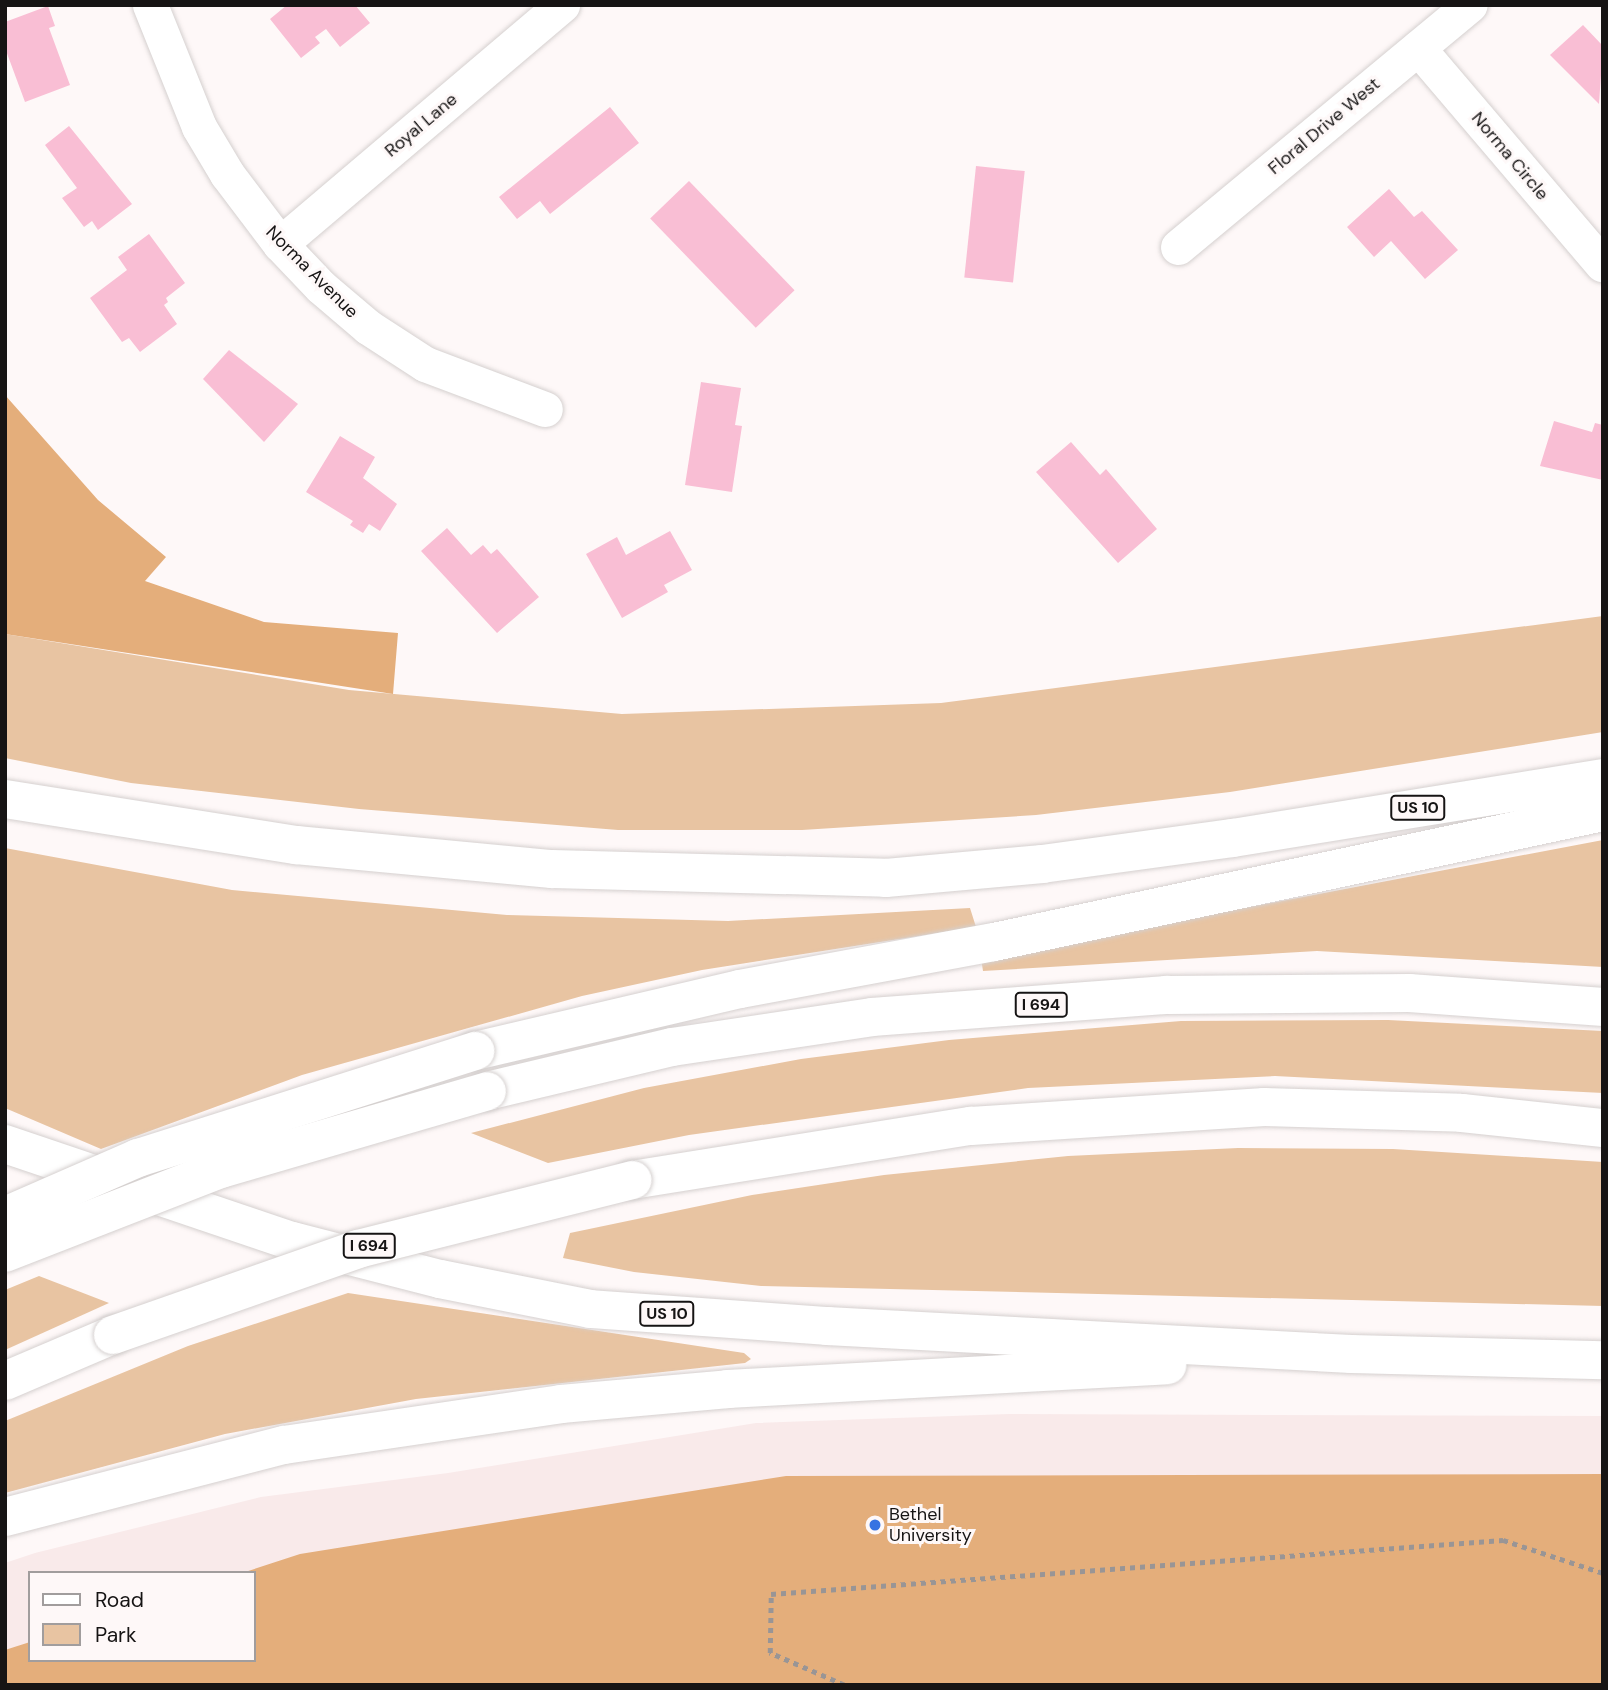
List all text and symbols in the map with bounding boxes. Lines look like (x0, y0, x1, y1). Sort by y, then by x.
street label: Floral Drive West (1264, 73, 1384, 179)
street label: Royal Lane (380, 88, 462, 162)
street label: Norma Circle (1467, 108, 1553, 204)
street label: Norma Avenue (261, 221, 363, 323)
road number: US 10 (1390, 796, 1446, 820)
road number: I 694 (1015, 993, 1067, 1018)
road number: I 694 (343, 1234, 395, 1258)
road number: US 10 (639, 1302, 695, 1326)
place label: Bethel University (889, 1504, 972, 1546)
marker: Bethel University (867, 1517, 883, 1533)
legend (28, 1571, 256, 1662)
text: Road (95, 1586, 144, 1614)
text: Park (95, 1621, 136, 1649)

